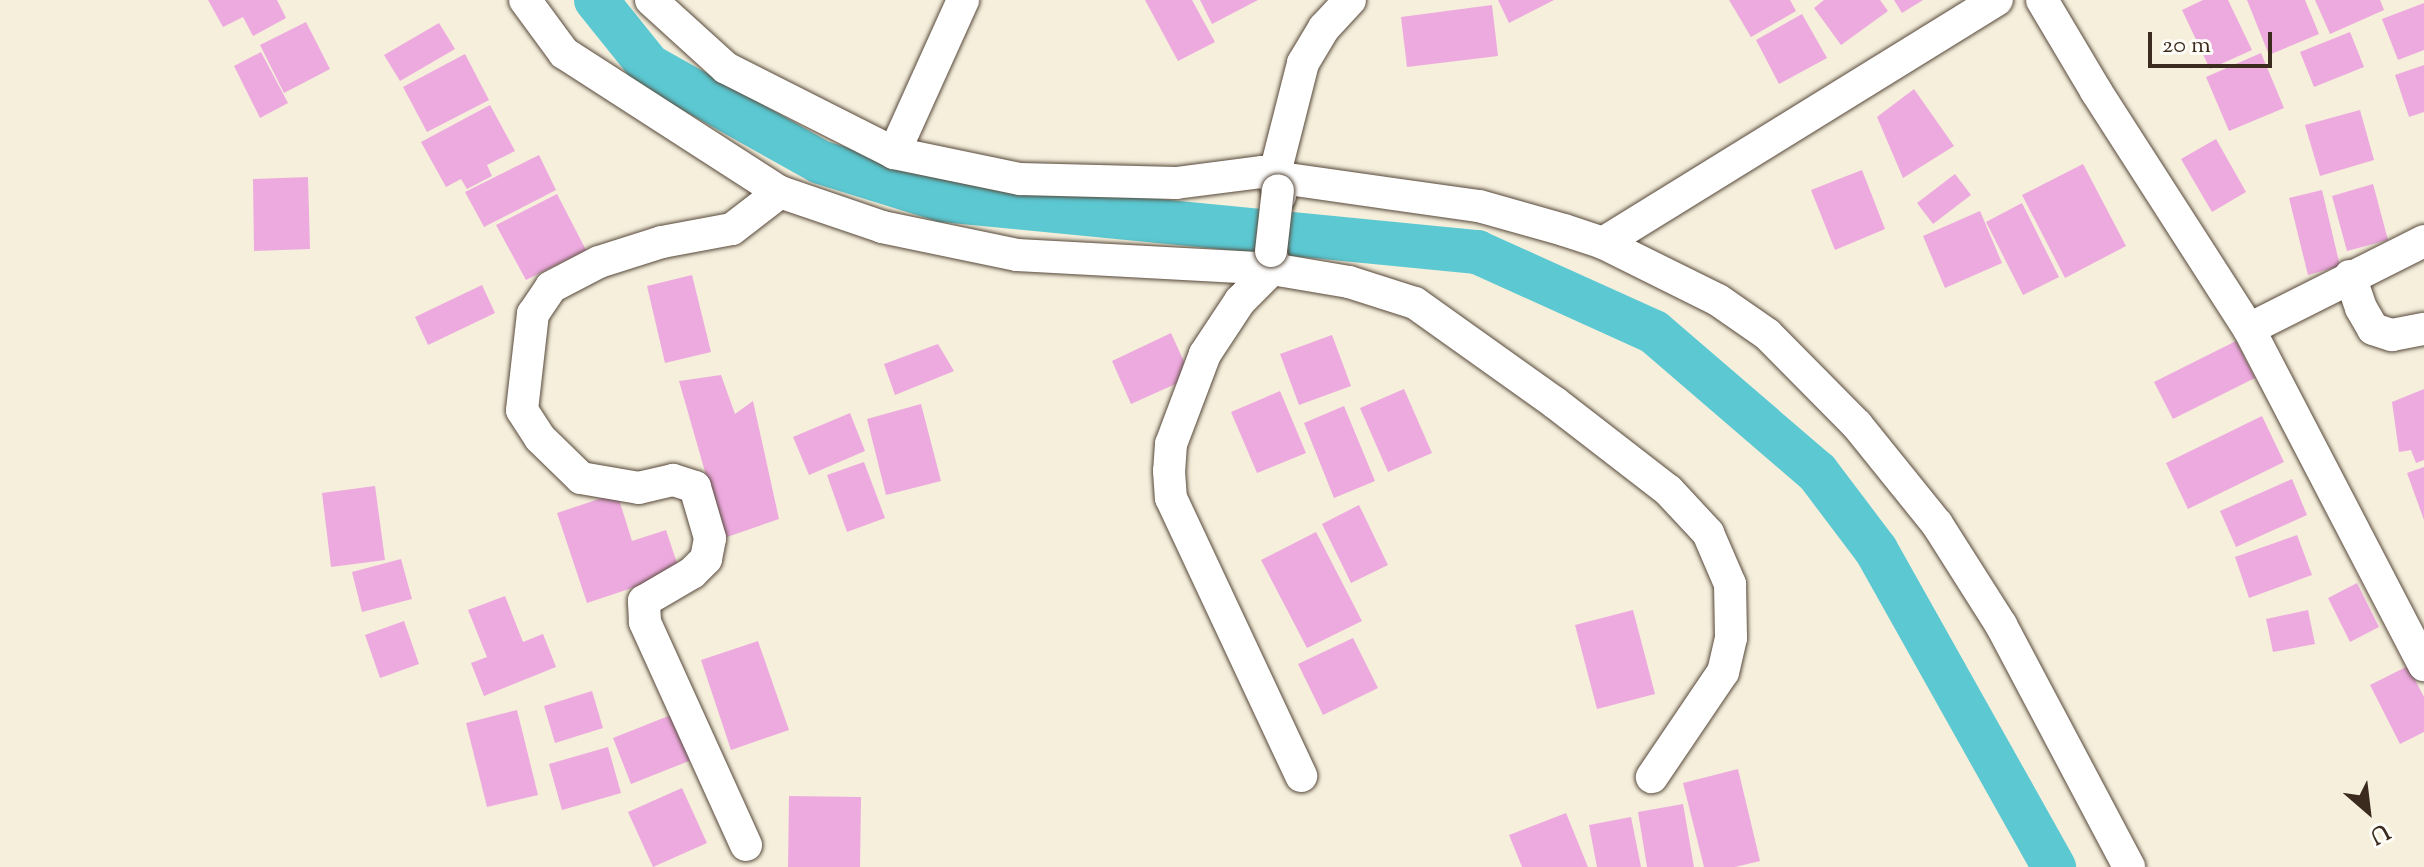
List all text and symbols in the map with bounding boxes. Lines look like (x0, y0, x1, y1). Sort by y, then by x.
scale bar (2152, 16, 2276, 66)
text: 20 m (2162, 29, 2211, 63)
north arrow (2328, 771, 2408, 851)
text: U (2364, 814, 2395, 851)

